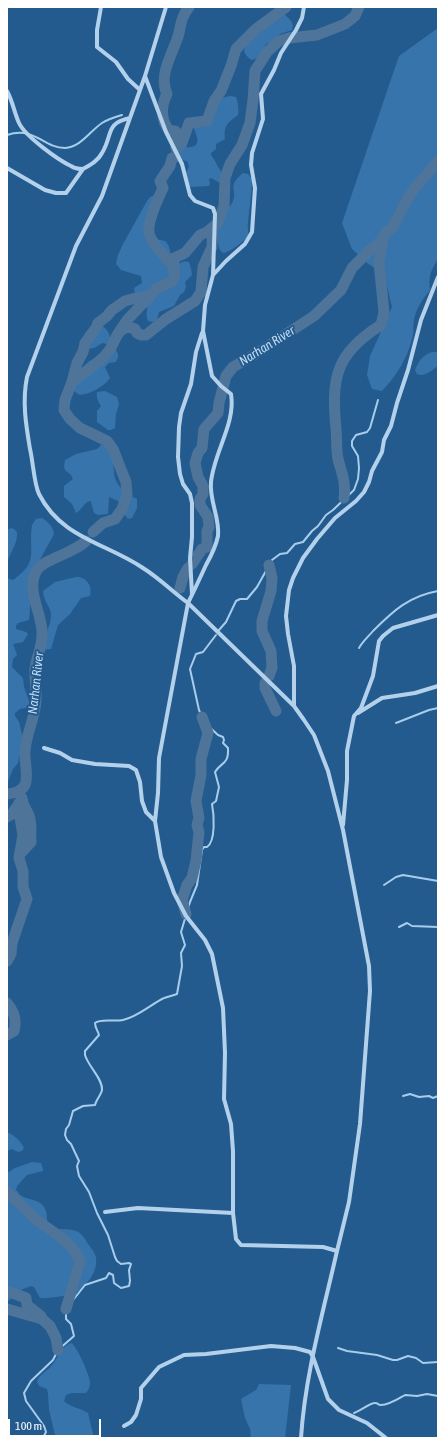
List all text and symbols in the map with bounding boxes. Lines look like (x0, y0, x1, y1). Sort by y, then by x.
water label: Narhan River (236, 323, 298, 369)
water label: Narhan River (25, 651, 47, 715)
scale bar (10, 1411, 103, 1437)
text: 100 m (15, 1419, 42, 1433)

